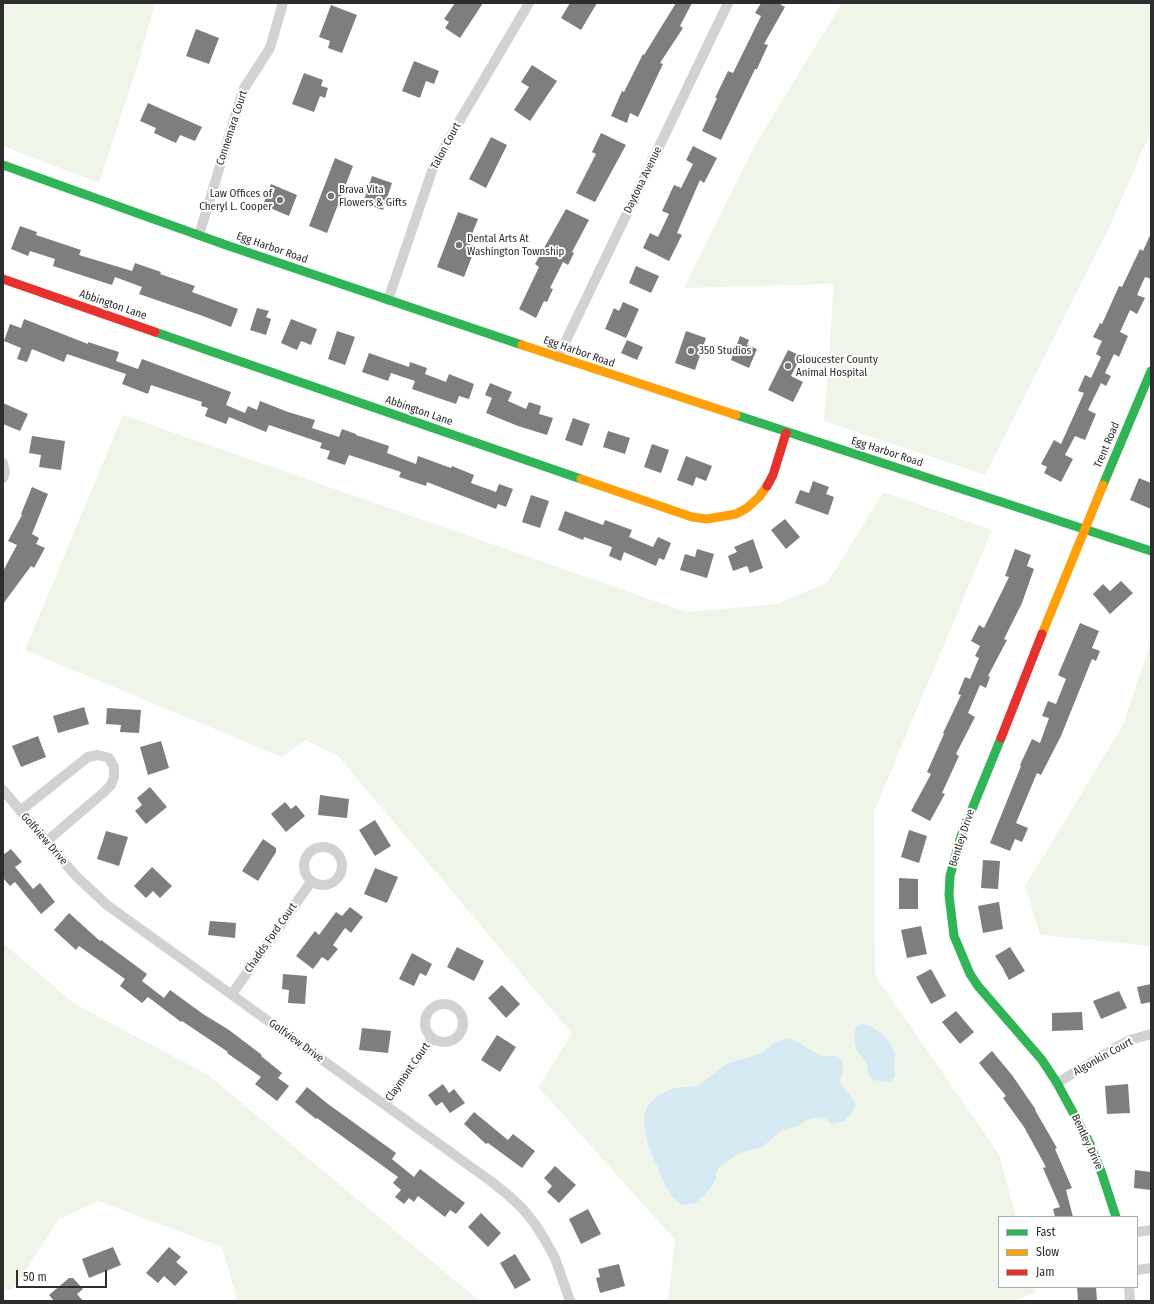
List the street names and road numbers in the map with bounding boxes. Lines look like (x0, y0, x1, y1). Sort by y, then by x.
street label: Connemara Court (214, 89, 250, 167)
street label: Talon Court (428, 120, 464, 172)
street label: Daytona Avenue (621, 145, 665, 215)
street label: Egg Harbor Road (235, 230, 309, 266)
street label: Abbington Lane (78, 287, 148, 323)
street label: Egg Harbor Road (542, 334, 616, 370)
street label: Abbington Lane (384, 393, 454, 429)
street label: Trent Road (1091, 420, 1123, 470)
street label: Egg Harbor Road (849, 434, 925, 470)
street label: Bentley Drive (946, 808, 978, 868)
street label: Golfview Drive (18, 810, 70, 868)
street label: Chadds Ford Court (242, 901, 300, 975)
street label: Golfview Drive (266, 1017, 326, 1065)
street label: Algonkin Court (1071, 1035, 1135, 1079)
street label: Claymont Court (383, 1040, 433, 1104)
street label: Bentley Drive (1068, 1112, 1106, 1172)

